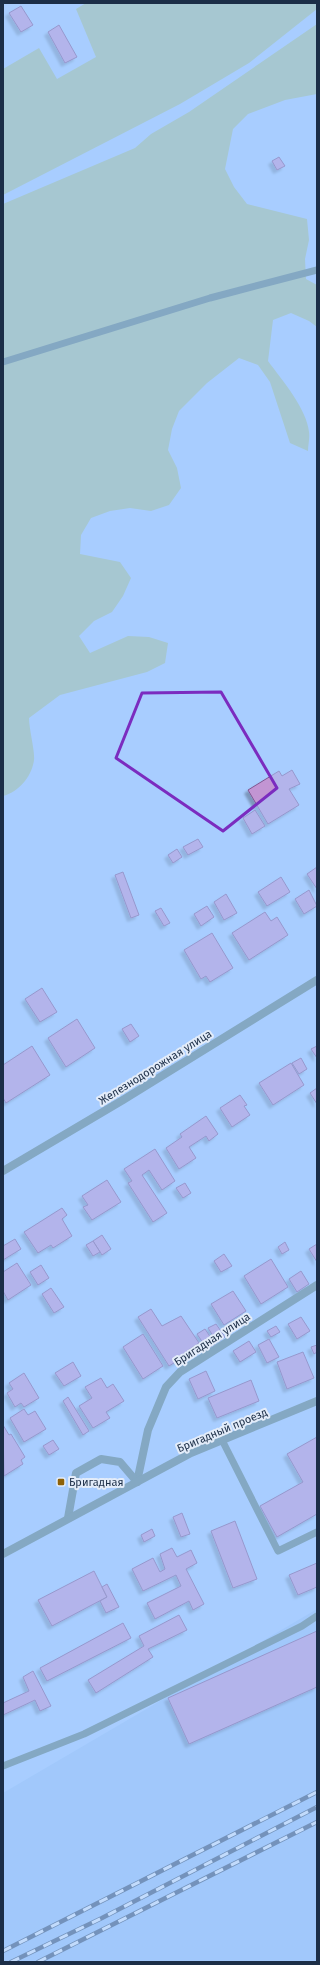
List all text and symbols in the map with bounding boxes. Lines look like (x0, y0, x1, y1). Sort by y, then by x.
street label: Железнодорожная улица (96, 1027, 214, 1108)
street label: Бригадная улица (172, 1310, 253, 1369)
street label: Бригадный проезд (175, 1406, 269, 1455)
place label: Бригадная (69, 1476, 123, 1489)
marker: Бригадная (56, 1477, 66, 1487)

